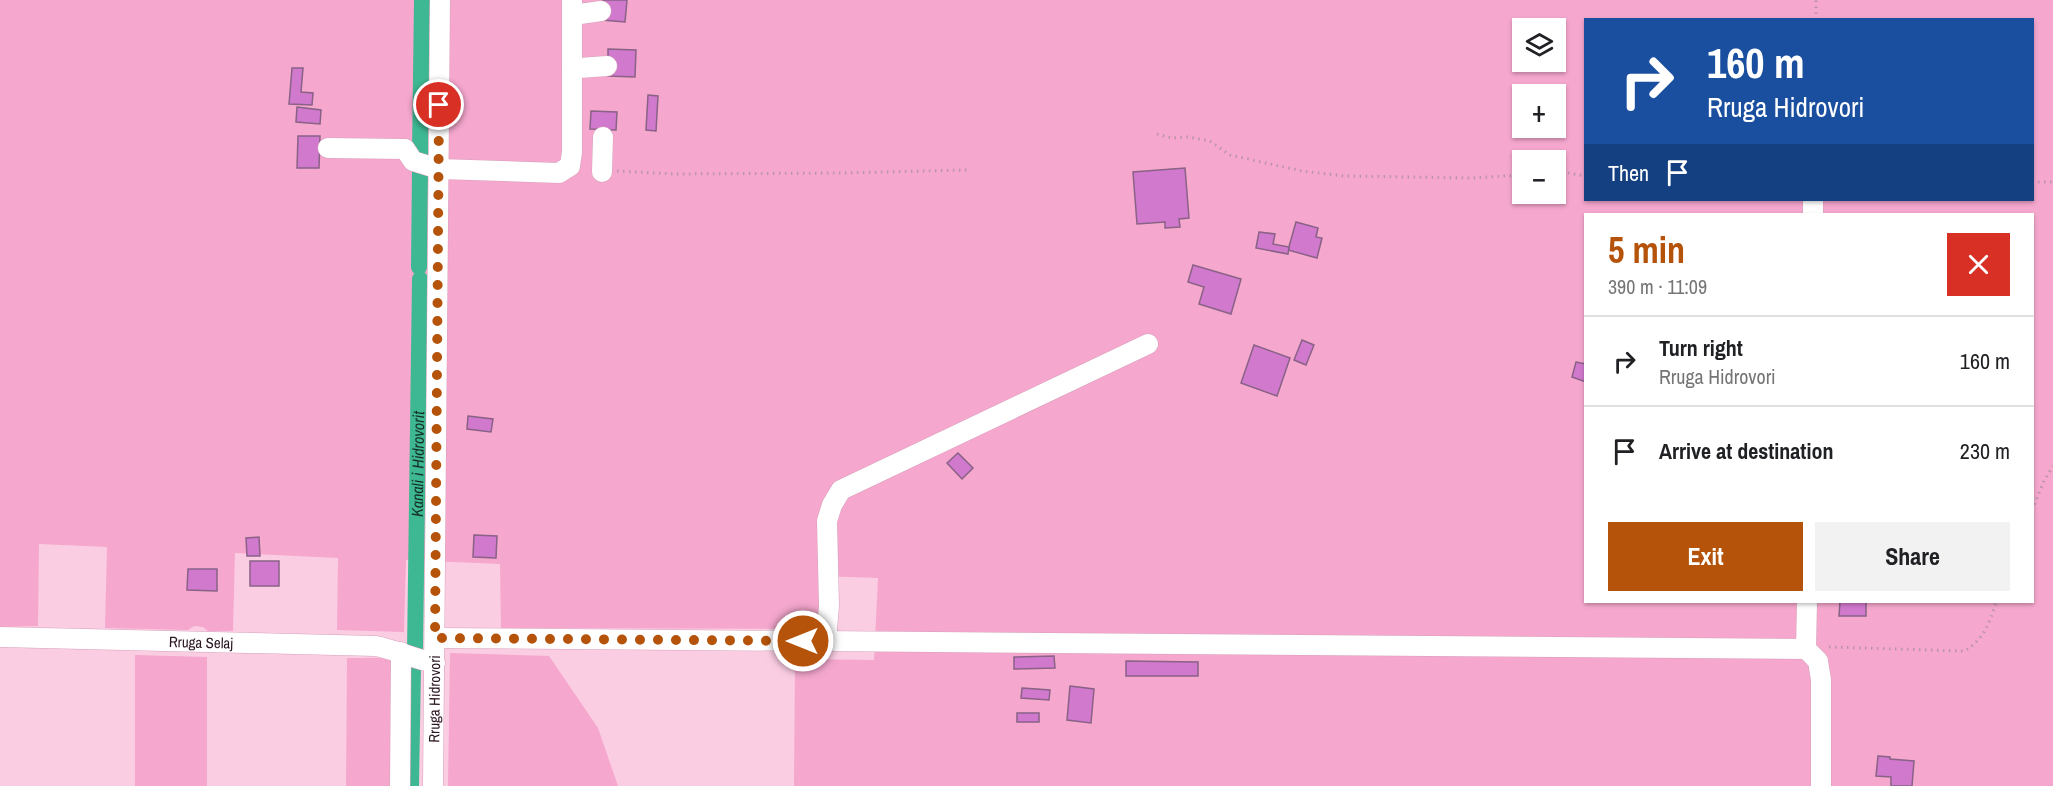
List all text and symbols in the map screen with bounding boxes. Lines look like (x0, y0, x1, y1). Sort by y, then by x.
map controls (1512, 18, 1566, 204)
button: layers (1512, 18, 1566, 72)
text: 160 m (1707, 35, 1805, 91)
icon: right (1608, 42, 1686, 120)
pin (413, 79, 464, 130)
button: + (1512, 84, 1566, 138)
icon: arrive (422, 88, 455, 121)
text: Rruga Hidrovori (1707, 89, 1865, 125)
button: − (1512, 150, 1566, 204)
icon: arrive (1661, 156, 1694, 189)
text: Then (1608, 158, 1649, 188)
text: 5 min (1608, 226, 1685, 274)
button: close (1947, 233, 2010, 296)
text: 390 m · 11:09 (1608, 273, 1707, 300)
text: Turn right (1659, 333, 1743, 363)
icon: right (1608, 345, 1641, 378)
text: 160 m (1960, 346, 2010, 376)
text: Rruga Hidrovori (1659, 363, 1776, 390)
water label: Kanali i Hidrovorit (406, 411, 429, 517)
icon: arrive (1608, 435, 1641, 468)
text: Arrive at destination (1659, 436, 1833, 466)
text: 230 m (1960, 436, 2010, 466)
button: Exit (1608, 522, 1803, 591)
button: Share (1815, 522, 2010, 591)
position arrow (771, 609, 835, 673)
street label: Rruga Selaj (169, 631, 233, 653)
street label: Rruga Hidrovori (423, 655, 445, 743)

